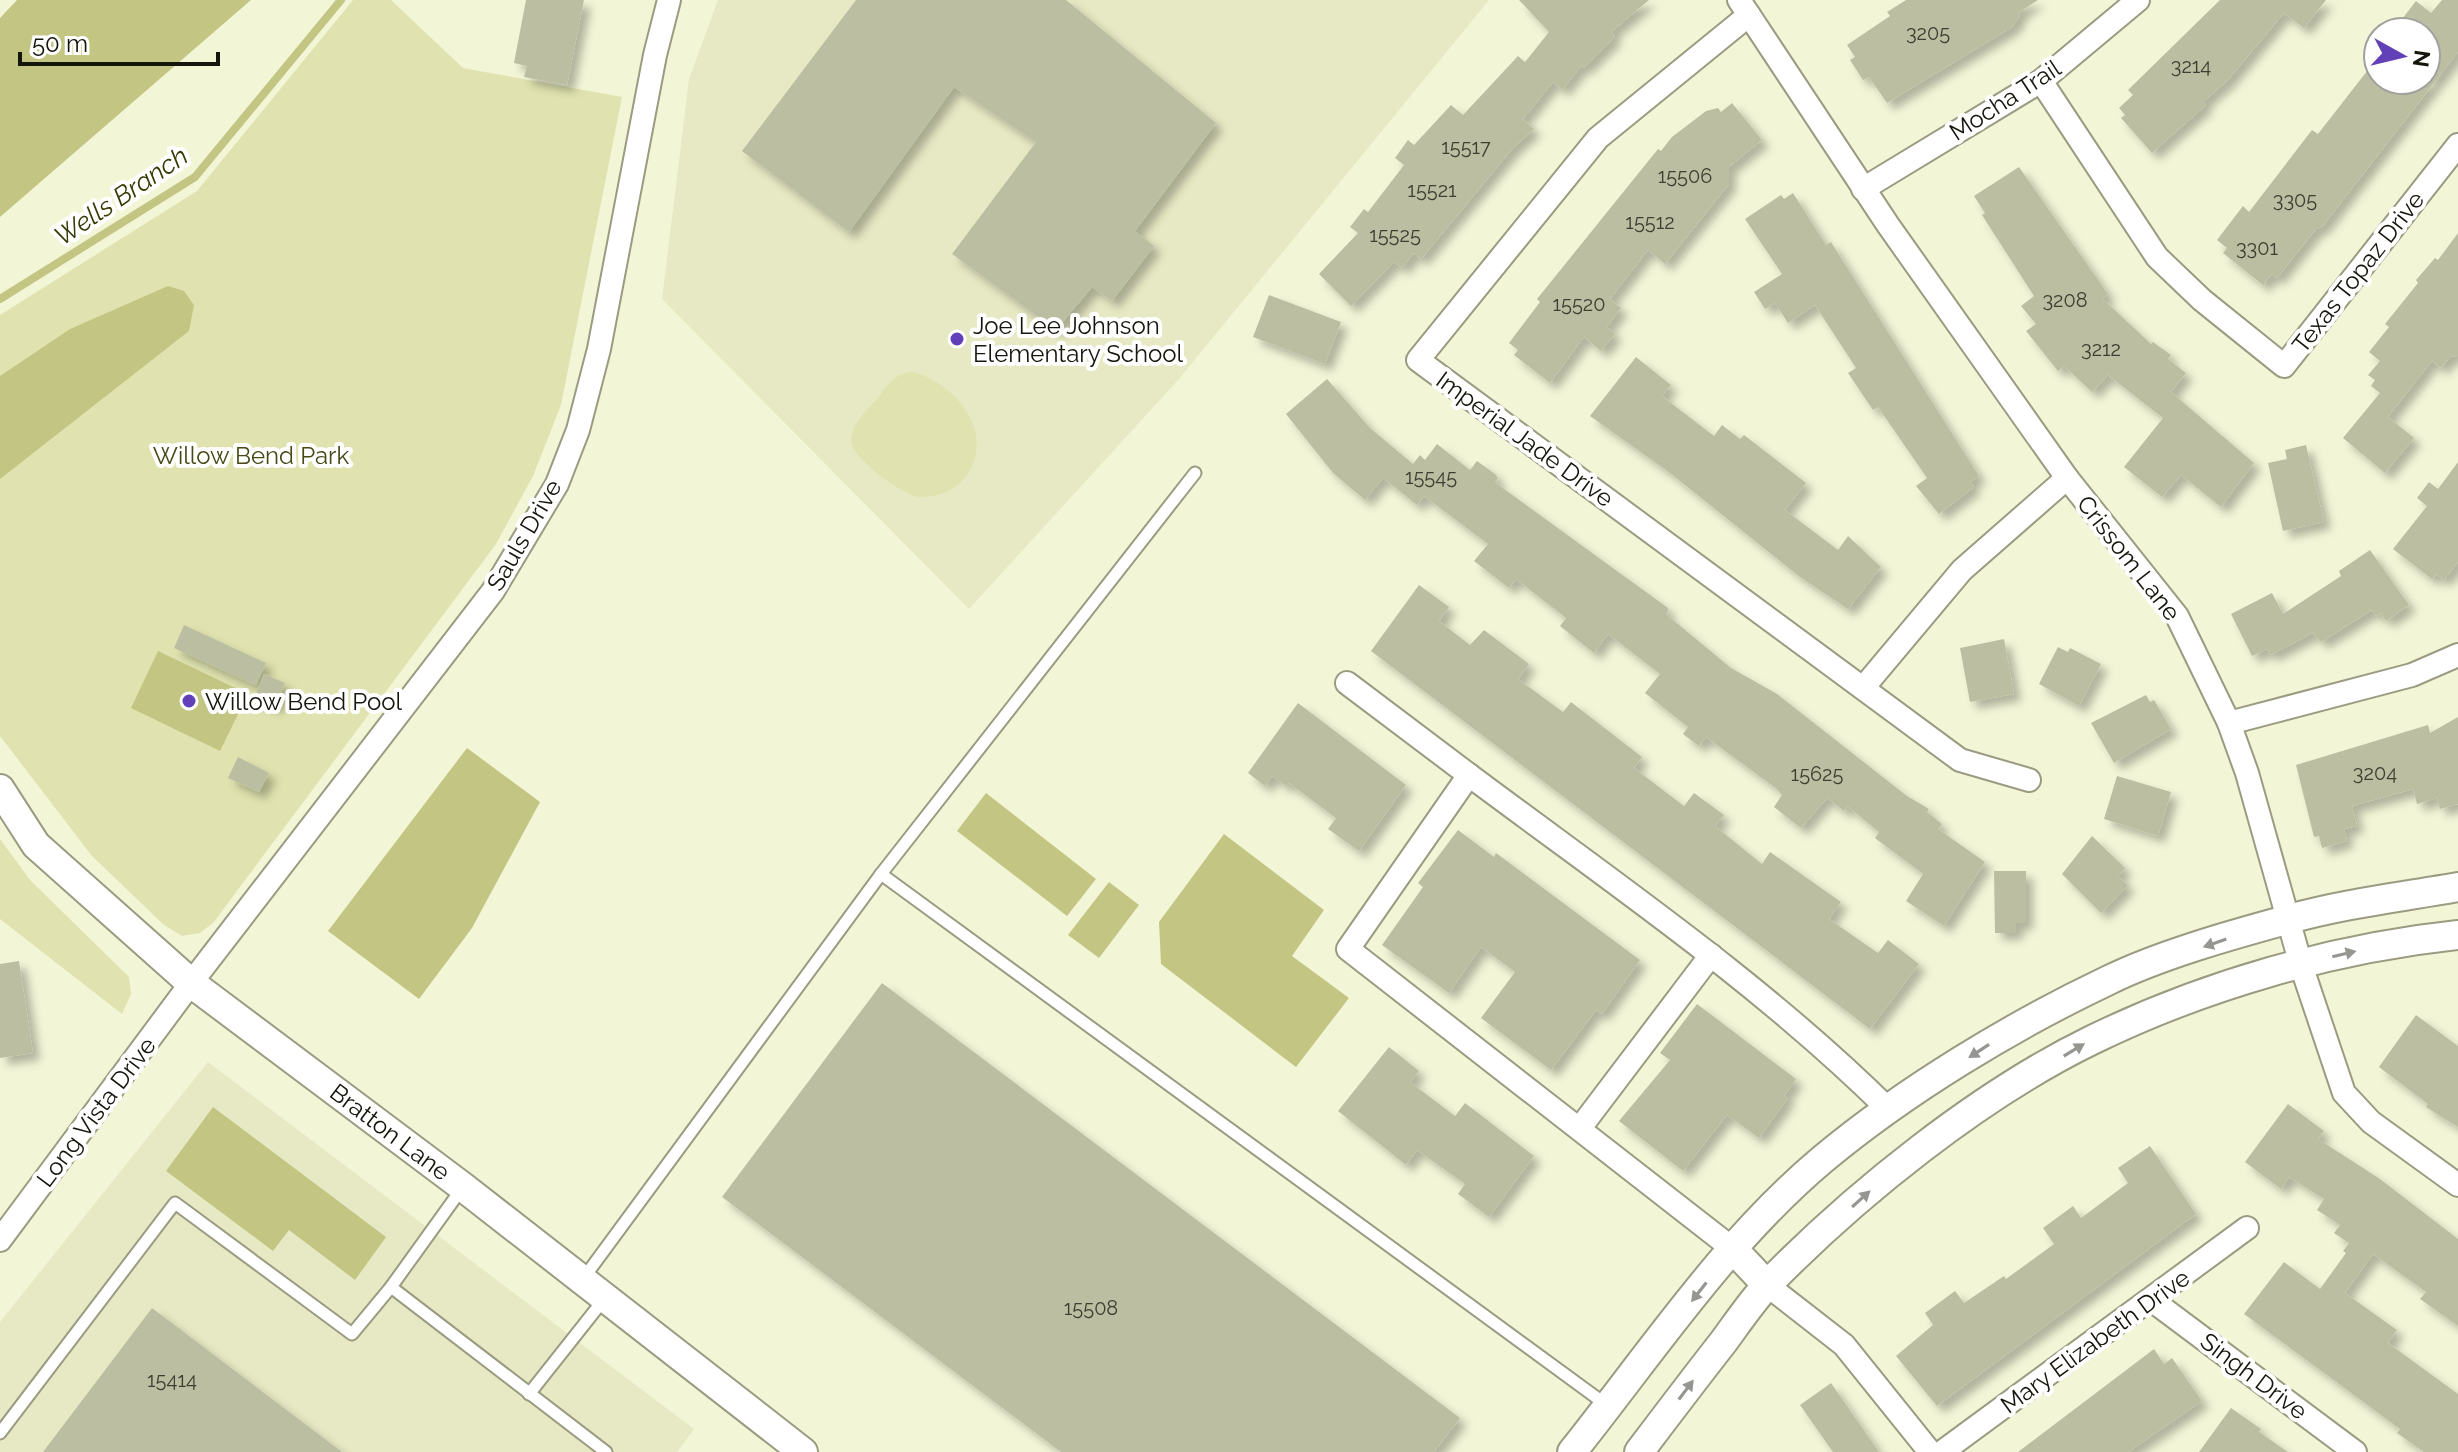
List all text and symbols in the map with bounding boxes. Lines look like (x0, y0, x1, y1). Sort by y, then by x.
scale bar (20, 16, 218, 66)
north arrow (2362, 16, 2442, 96)
house number: 3205 (1906, 21, 1950, 45)
text: 50 m (32, 29, 88, 58)
text: N (2408, 49, 2436, 69)
street label: Mocha Trail (1944, 53, 2066, 147)
house number: 3214 (2171, 54, 2211, 78)
house number: 15517 (1441, 135, 1491, 159)
water label: Wells Branch (49, 140, 193, 252)
house number: 15506 (1658, 164, 1712, 188)
house number: 15521 (1407, 178, 1457, 202)
street label: Texas Topaz Drive (2286, 185, 2430, 359)
house number: 3305 (2273, 188, 2317, 212)
house number: 15512 (1625, 210, 1675, 234)
house number: 15525 (1369, 223, 1421, 247)
house number: 3301 (2236, 236, 2279, 260)
house number: 3208 (2042, 288, 2088, 312)
house number: 15520 (1552, 292, 1606, 316)
place label: Joe Lee Johnson Elementary School (973, 311, 1184, 368)
marker: Joe Lee Johnson Elementary School (948, 330, 966, 348)
house number: 3212 (2081, 337, 2121, 361)
street label: Imperial Jade Drive (1431, 365, 1619, 513)
park label: Willow Bend Park (153, 441, 349, 470)
house number: 15545 (1405, 465, 1457, 489)
street label: Sauls Drive (481, 474, 567, 596)
street label: Crissom Lane (2071, 490, 2187, 626)
place label: Willow Bend Pool (205, 687, 403, 716)
marker: Willow Bend Pool (180, 692, 198, 710)
house number: 3204 (2353, 761, 2397, 785)
house number: 15625 (1791, 762, 1844, 786)
one-way arrow (2202, 937, 2226, 949)
one-way arrow (2332, 947, 2357, 960)
street label: Long Vista Drive (30, 1031, 162, 1193)
one-way arrow (1969, 1044, 1990, 1059)
one-way arrow (2063, 1044, 2085, 1058)
street label: Bratton Lane (324, 1077, 456, 1187)
one-way arrow (1851, 1190, 1870, 1208)
street label: Mary Elizabeth Drive (1995, 1263, 2195, 1419)
one-way arrow (1691, 1282, 1708, 1302)
house number: 15508 (1064, 1296, 1118, 1320)
street label: Singh Drive (2195, 1327, 2313, 1425)
house number: 15414 (147, 1368, 197, 1392)
one-way arrow (1678, 1380, 1694, 1400)

